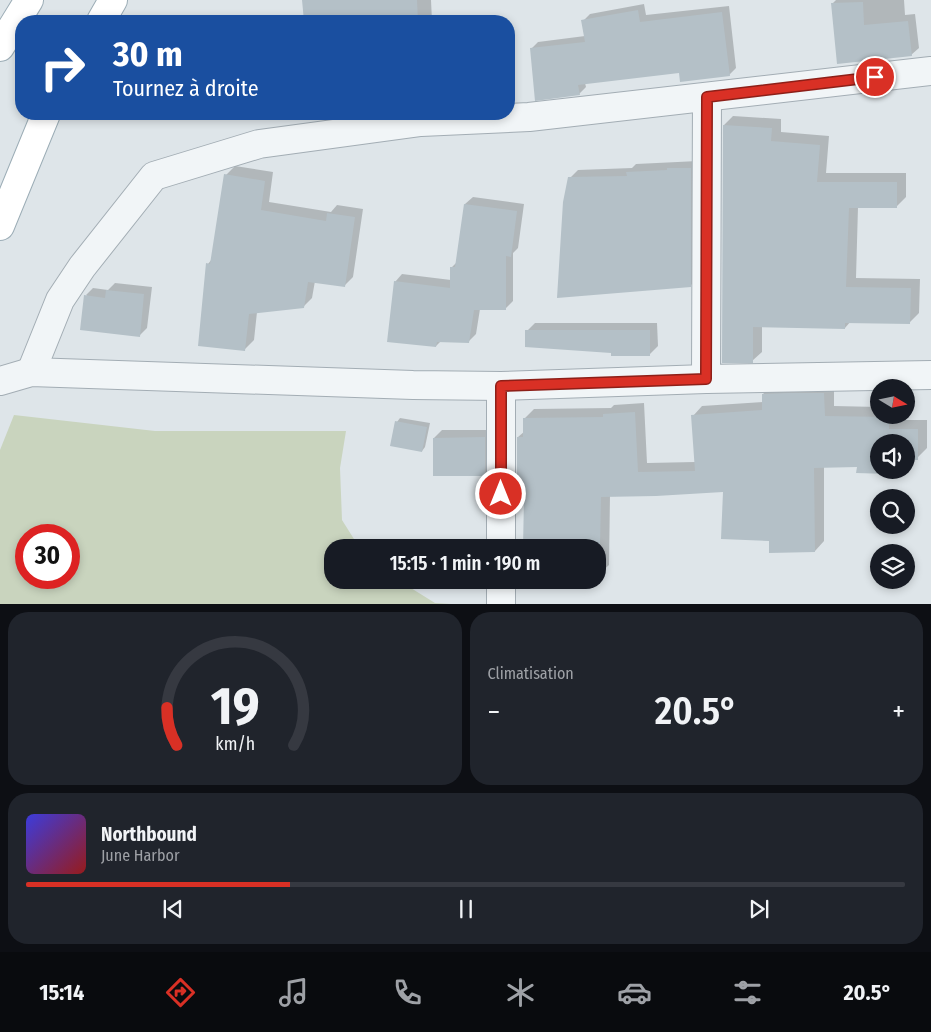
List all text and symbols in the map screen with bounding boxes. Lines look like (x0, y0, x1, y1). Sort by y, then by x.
text: 30 m (113, 33, 183, 75)
icon: right (30, 35, 95, 100)
pin (854, 56, 896, 98)
icon: arrive (861, 63, 889, 91)
text: Tournez à droite (113, 75, 259, 102)
north arrow (870, 379, 915, 424)
map controls (870, 379, 915, 589)
button: sound (870, 434, 915, 479)
position arrow (474, 467, 526, 519)
button: search (870, 489, 915, 534)
speed limit sign: 30 (15, 524, 80, 589)
button: layers (870, 544, 915, 589)
text: 15:15 · 1 min · 190 m (390, 552, 540, 575)
text: Climatisation (488, 664, 574, 683)
text: 19 (210, 675, 259, 738)
text: 20.5° (655, 688, 738, 734)
text: − (488, 695, 500, 728)
text: + (892, 695, 905, 728)
text: km/h (215, 733, 255, 755)
text: Northbound (101, 823, 197, 846)
text: June Harbor (101, 846, 179, 865)
icon: previous (159, 895, 187, 923)
icon: pause (452, 895, 480, 923)
icon: next (745, 895, 773, 923)
icon: directions (163, 975, 198, 1010)
icon: music (276, 975, 311, 1010)
icon: phone (390, 975, 425, 1010)
icon: climate (503, 975, 538, 1010)
icon: car (617, 975, 652, 1010)
icon: filters (730, 975, 765, 1010)
text: 15:14 (39, 979, 84, 1006)
text: 20.5° (843, 979, 892, 1006)

